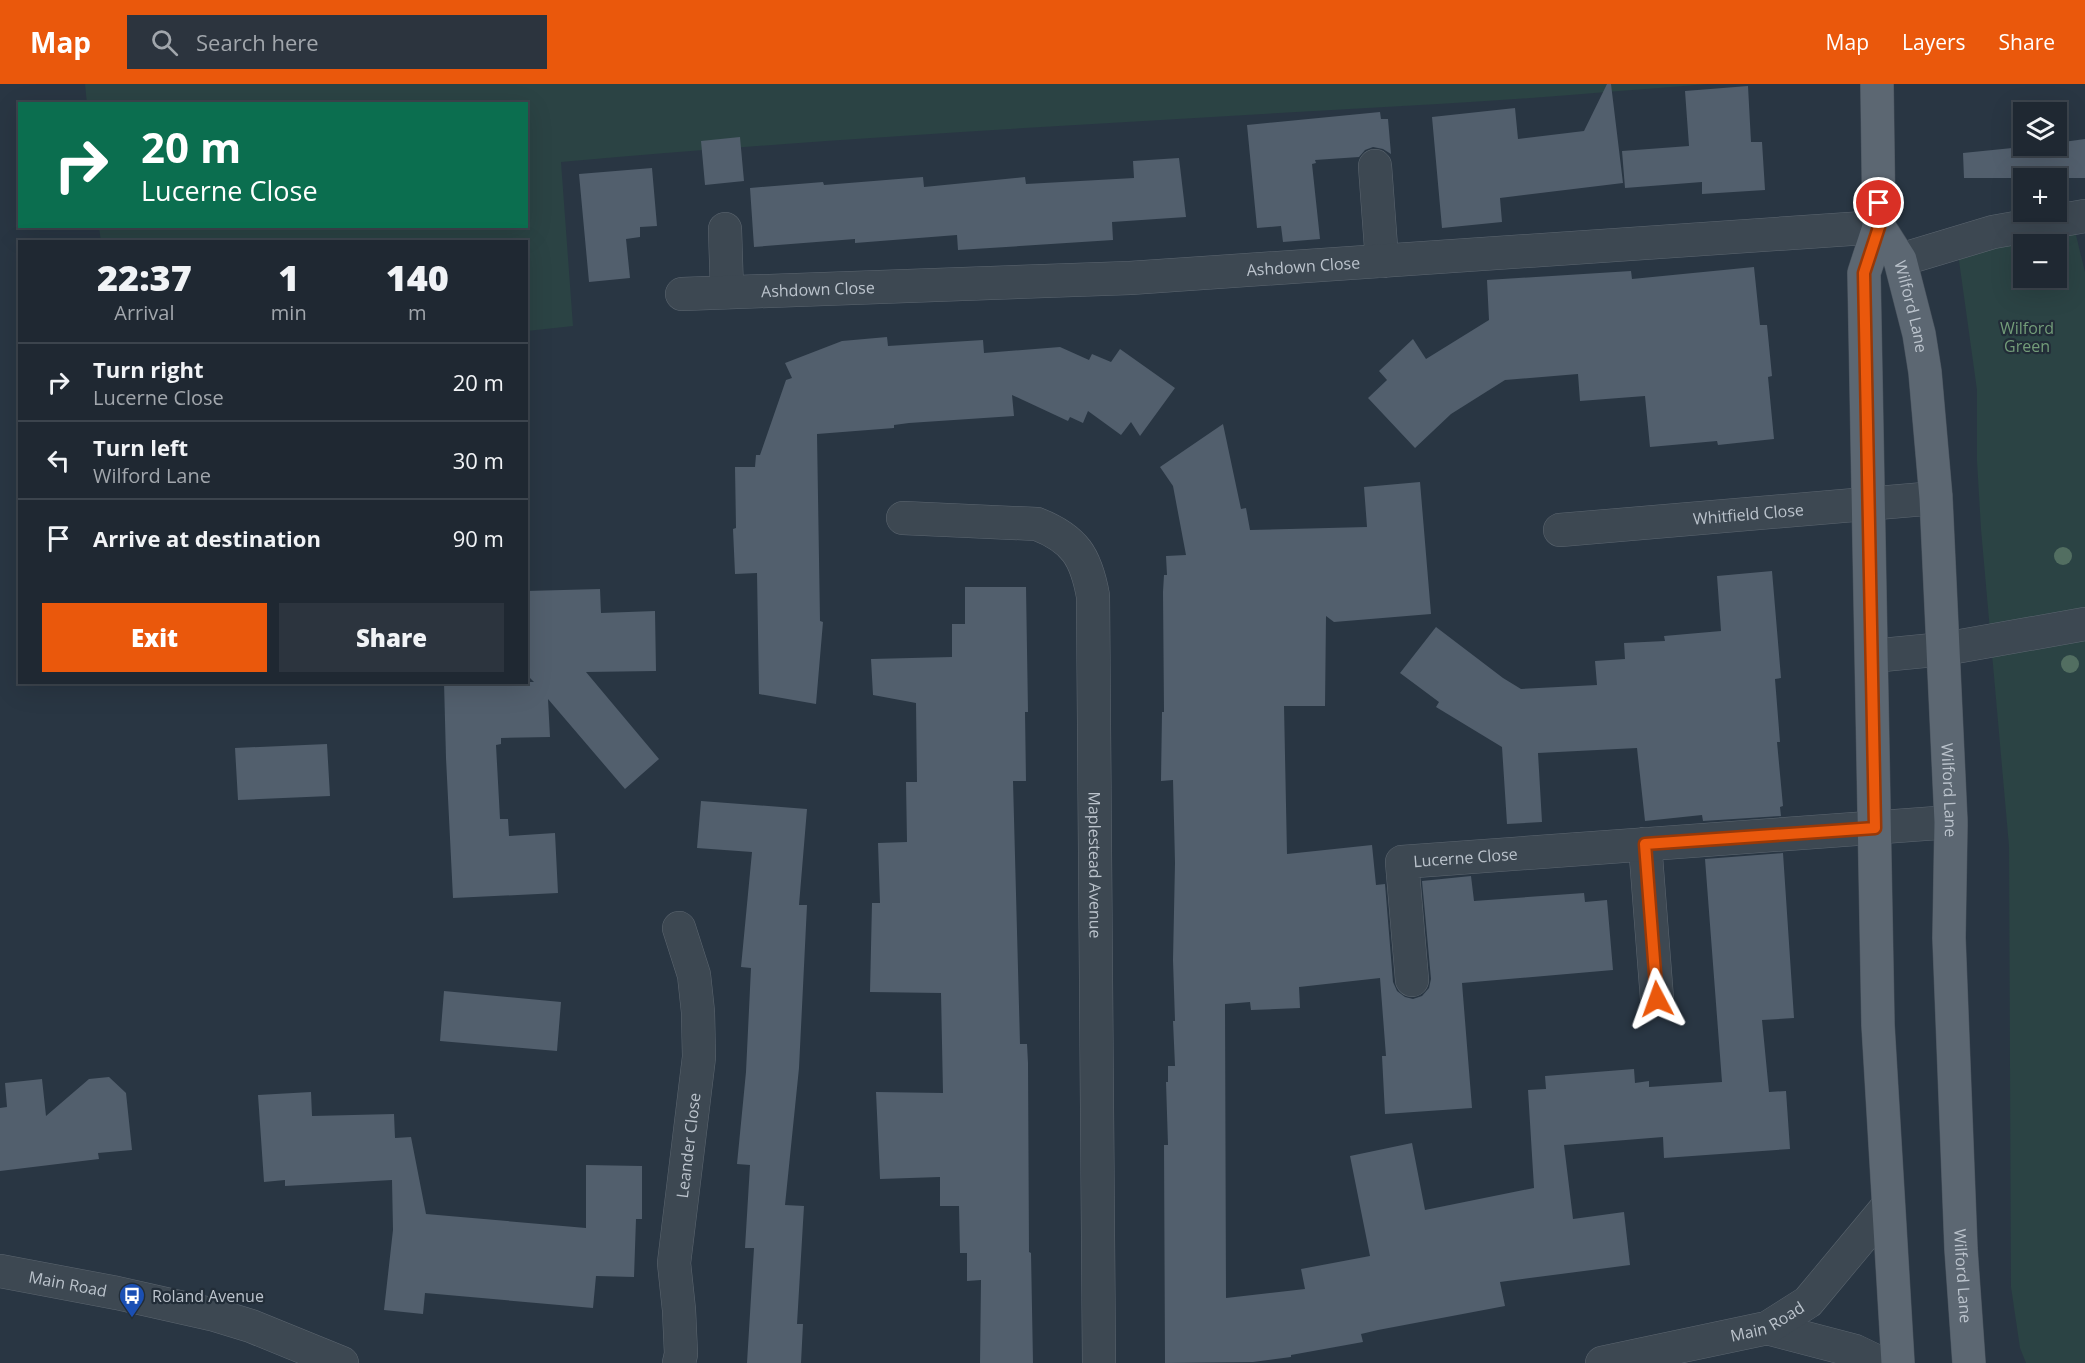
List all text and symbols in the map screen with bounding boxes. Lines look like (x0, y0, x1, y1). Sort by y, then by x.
search box (127, 15, 547, 69)
text: Map (30, 23, 91, 61)
icon: search (148, 26, 181, 59)
text: Search here (196, 27, 319, 57)
text: Map (1826, 28, 1869, 56)
text: Layers (1902, 28, 1966, 56)
text: Share (1999, 28, 2055, 56)
map controls (2013, 102, 2067, 288)
button: layers (2013, 102, 2067, 156)
text: 20 m (141, 118, 241, 175)
icon: right (42, 126, 120, 204)
button: + (2013, 168, 2067, 222)
text: Lucerne Close (141, 172, 318, 209)
pin (1853, 177, 1904, 228)
icon: arrive (1862, 186, 1895, 219)
button: − (2013, 234, 2067, 288)
street label: Ashdown Close (1246, 251, 1361, 281)
text: 22:37 (97, 253, 192, 302)
text: 1 (278, 253, 299, 302)
text: 140 (386, 253, 449, 302)
street label: Wilford Lane (1890, 258, 1933, 354)
street label: Ashdown Close (761, 276, 875, 302)
text: Arrival (114, 299, 175, 326)
text: min (271, 299, 307, 326)
text: m (408, 299, 427, 326)
park label: Wilford Green (2000, 317, 2054, 357)
text: Turn right (93, 354, 204, 384)
icon: right (42, 366, 75, 399)
text: 20 m (453, 367, 504, 397)
text: Lucerne Close (93, 384, 224, 411)
text: Turn left (93, 432, 188, 462)
icon: left (42, 444, 75, 477)
text: 30 m (453, 445, 504, 475)
text: Wilford Lane (93, 462, 211, 489)
street label: Whitfield Close (1692, 498, 1805, 530)
icon: arrive (42, 522, 75, 555)
text: Arrive at destination (93, 523, 321, 553)
text: 90 m (453, 523, 504, 553)
button: Exit (42, 603, 267, 672)
button: Share (279, 603, 504, 672)
street label: Wilford Lane (1936, 743, 1962, 838)
street label: Maplestead Avenue (1084, 791, 1107, 939)
street label: Lucerne Close (1412, 843, 1518, 872)
position arrow (1625, 967, 1689, 1031)
street label: Leander Close (671, 1091, 706, 1199)
street label: Wilford Lane (1949, 1228, 1977, 1324)
street label: Main Road (27, 1266, 109, 1302)
bus stop icon: Roland Avenue (117, 1281, 147, 1319)
place label: Roland Avenue (152, 1285, 264, 1307)
street label: Main Road (1728, 1296, 1808, 1347)

